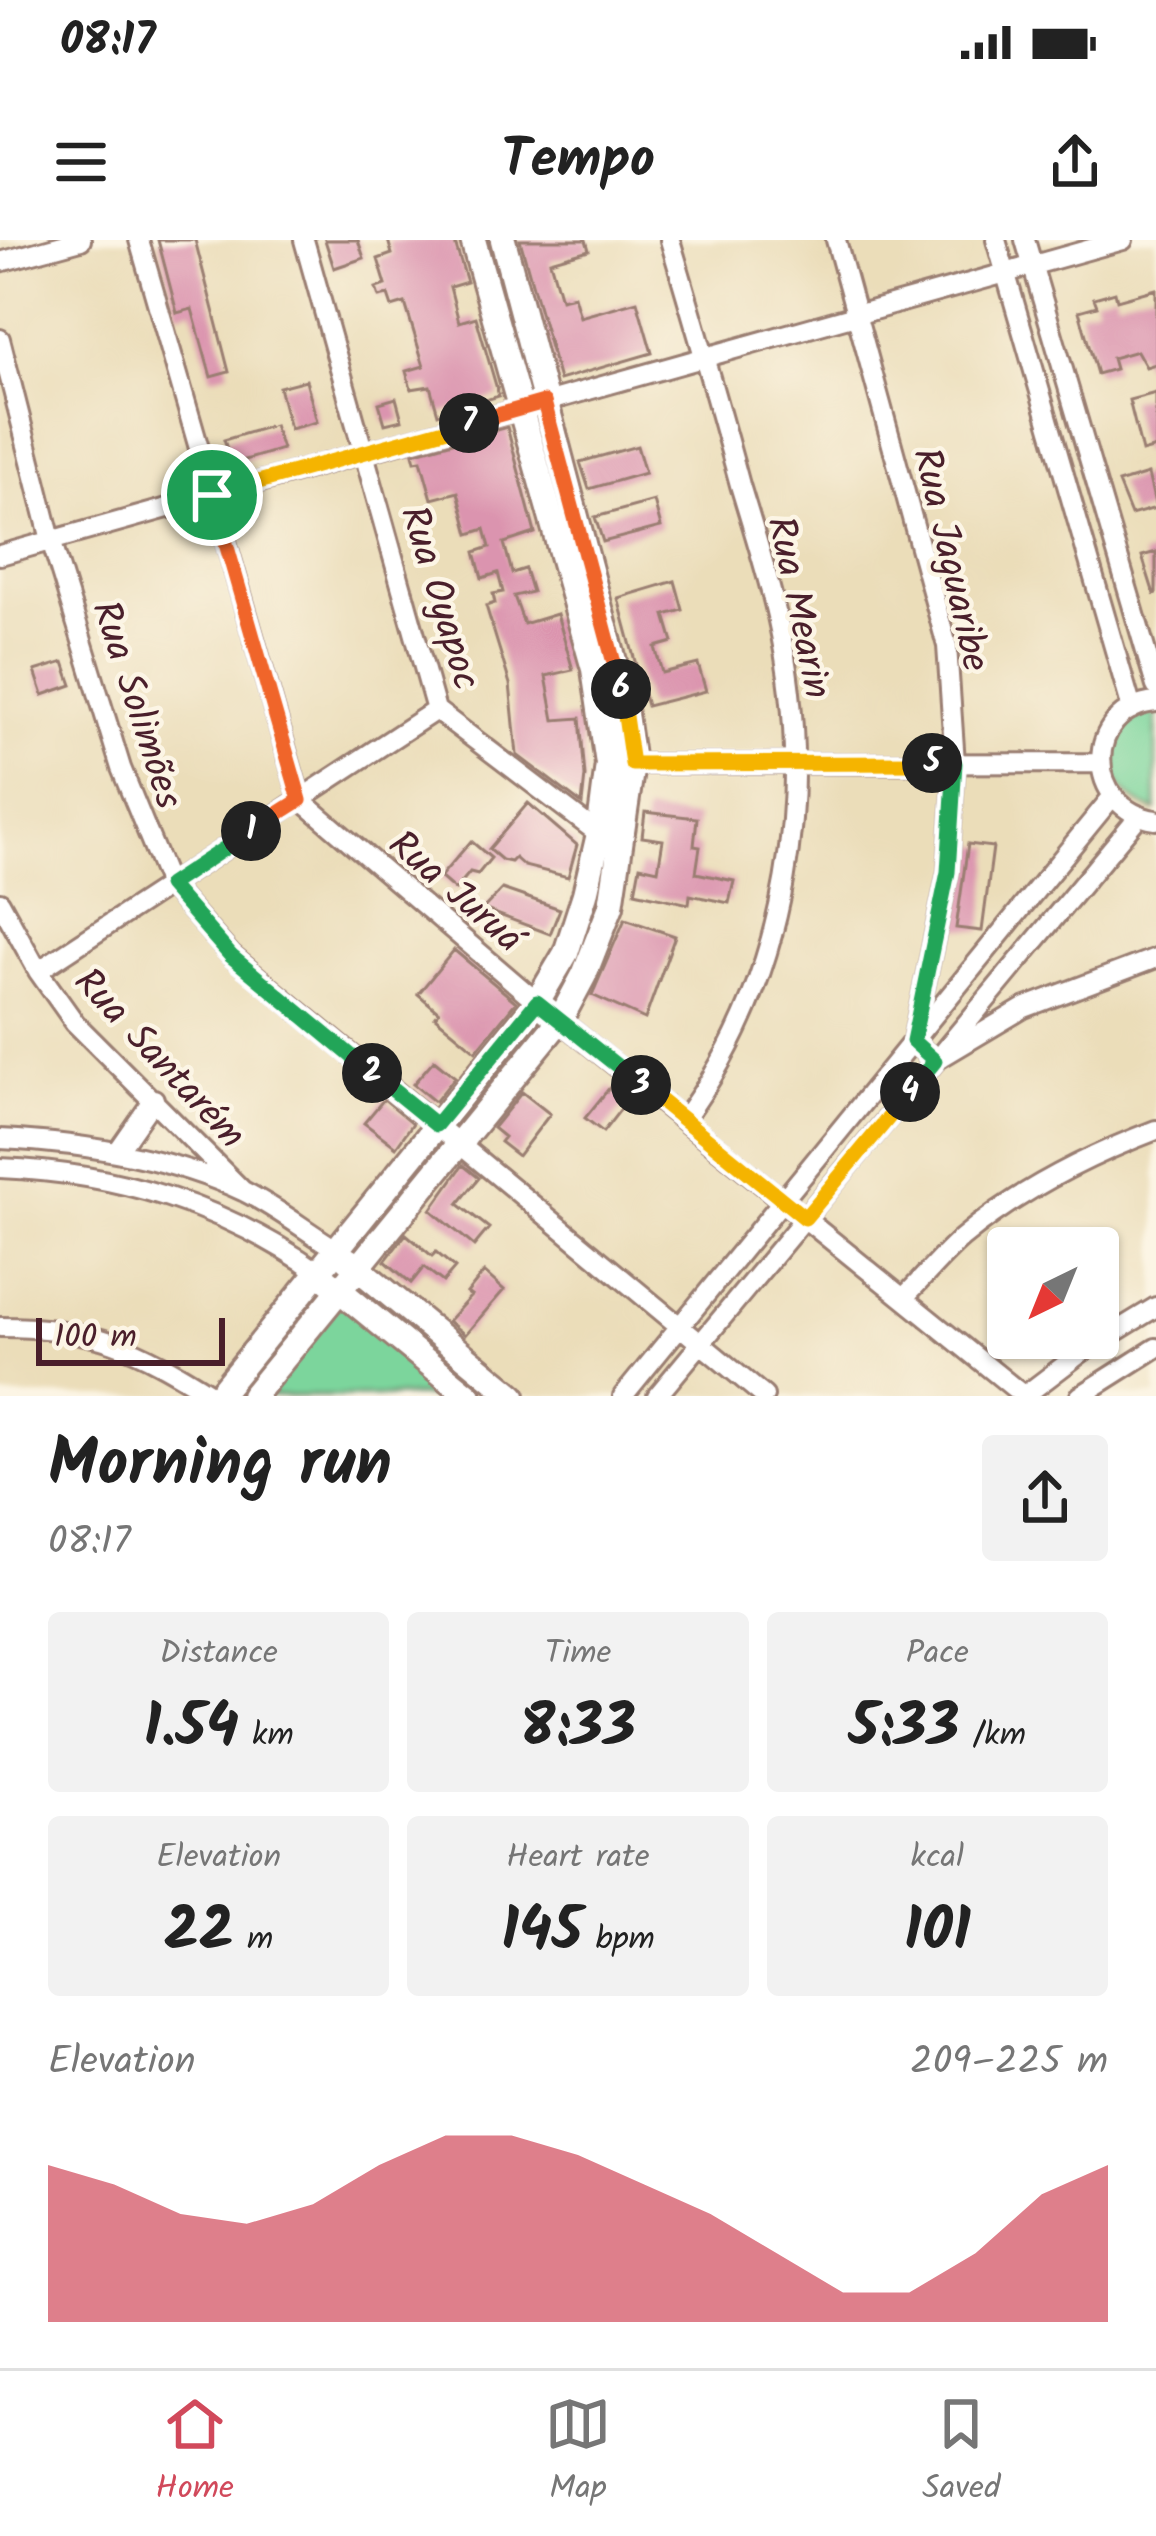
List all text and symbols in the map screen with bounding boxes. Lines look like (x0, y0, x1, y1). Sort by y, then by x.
text: 08:17 (60, 6, 156, 78)
text: Tempo (501, 119, 655, 205)
icon: menu (48, 129, 114, 195)
icon: share (1042, 129, 1108, 195)
pin: 7 (439, 393, 499, 453)
text: 7 (461, 396, 477, 449)
street label: Rua Jaguaribe (893, 442, 1005, 678)
pin (161, 444, 263, 546)
icon: arrive (179, 462, 245, 528)
street label: Rua Oyapoc (381, 498, 496, 698)
street label: Rua Mearin (748, 511, 847, 705)
street label: Rua Solimões (72, 593, 198, 818)
pin: 6 (591, 659, 651, 719)
text: 6 (612, 662, 630, 715)
pin: 5 (902, 733, 962, 793)
text: 5 (924, 736, 940, 789)
pin: 1 (221, 801, 281, 861)
text: 1 (246, 804, 256, 857)
street label: Rua Juruá (373, 816, 539, 972)
street label: Rua Santarém (57, 955, 259, 1165)
pin: 2 (342, 1043, 402, 1103)
text: 2 (362, 1046, 382, 1099)
pin: 3 (611, 1055, 671, 1115)
text: 3 (632, 1058, 650, 1111)
pin: 4 (880, 1062, 940, 1122)
text: 4 (901, 1065, 919, 1118)
north arrow (987, 1227, 1119, 1359)
map controls (987, 1227, 1119, 1359)
scale bar (36, 1312, 225, 1365)
text: 100 m (54, 1312, 137, 1365)
text: Morning run (48, 1414, 392, 1519)
button: share (982, 1435, 1108, 1561)
text: 08:17 (48, 1512, 131, 1574)
text: Distance (159, 1628, 278, 1681)
text: Time (545, 1628, 611, 1681)
text: Pace (906, 1628, 969, 1681)
text: 1.54 (143, 1681, 239, 1777)
text: 8:33 (520, 1681, 636, 1777)
text: 5:33 (849, 1681, 959, 1777)
text: km (239, 1710, 294, 1763)
text: /km (959, 1710, 1026, 1763)
text: Elevation (156, 1832, 281, 1885)
text: Heart rate (506, 1832, 650, 1885)
text: kcal (910, 1832, 964, 1885)
text: 22 (164, 1885, 234, 1981)
text: 145 (501, 1885, 582, 1981)
text: 101 (904, 1885, 971, 1981)
text: m (234, 1914, 273, 1967)
text: bpm (582, 1914, 655, 1967)
text: Elevation (48, 2032, 196, 2094)
text: 209–225 m (910, 2032, 1108, 2094)
tab: Home (156, 2391, 234, 2516)
tab: Map (545, 2391, 611, 2516)
tab: Saved (922, 2391, 1000, 2516)

